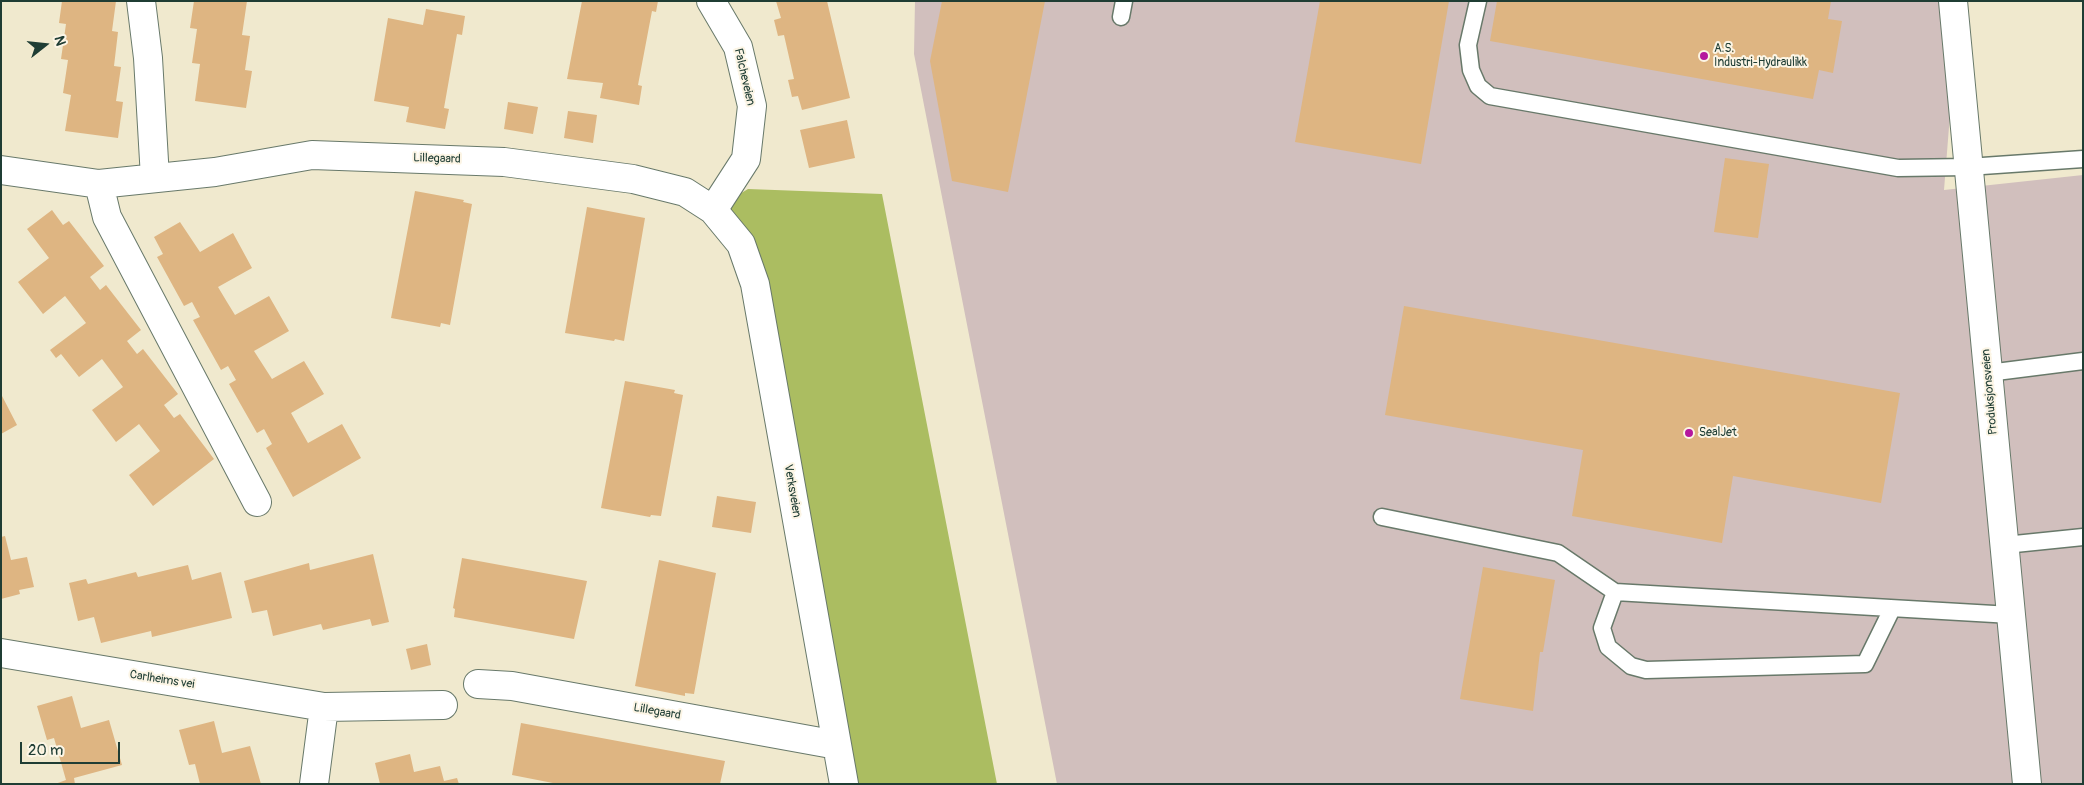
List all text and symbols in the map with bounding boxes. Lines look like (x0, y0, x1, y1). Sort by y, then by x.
north arrow (20, 20, 70, 70)
text: N (50, 34, 69, 48)
place label: A.S. Industri-Hydraulikk (1714, 42, 1807, 70)
street label: Falcheveien (730, 47, 758, 107)
marker: A.S. Industri-Hydraulikk (1698, 50, 1710, 62)
street label: Lillegaard (413, 151, 461, 167)
street label: Produksjonsveien (1979, 348, 2001, 436)
place label: SealJet (1699, 426, 1737, 440)
marker: SealJet (1683, 427, 1695, 439)
street label: Verksveien (780, 463, 804, 519)
street label: Carlheims vei (129, 668, 195, 692)
street label: Lillegaard (632, 701, 682, 723)
scale bar (22, 732, 122, 764)
text: 20 m (28, 741, 63, 760)

